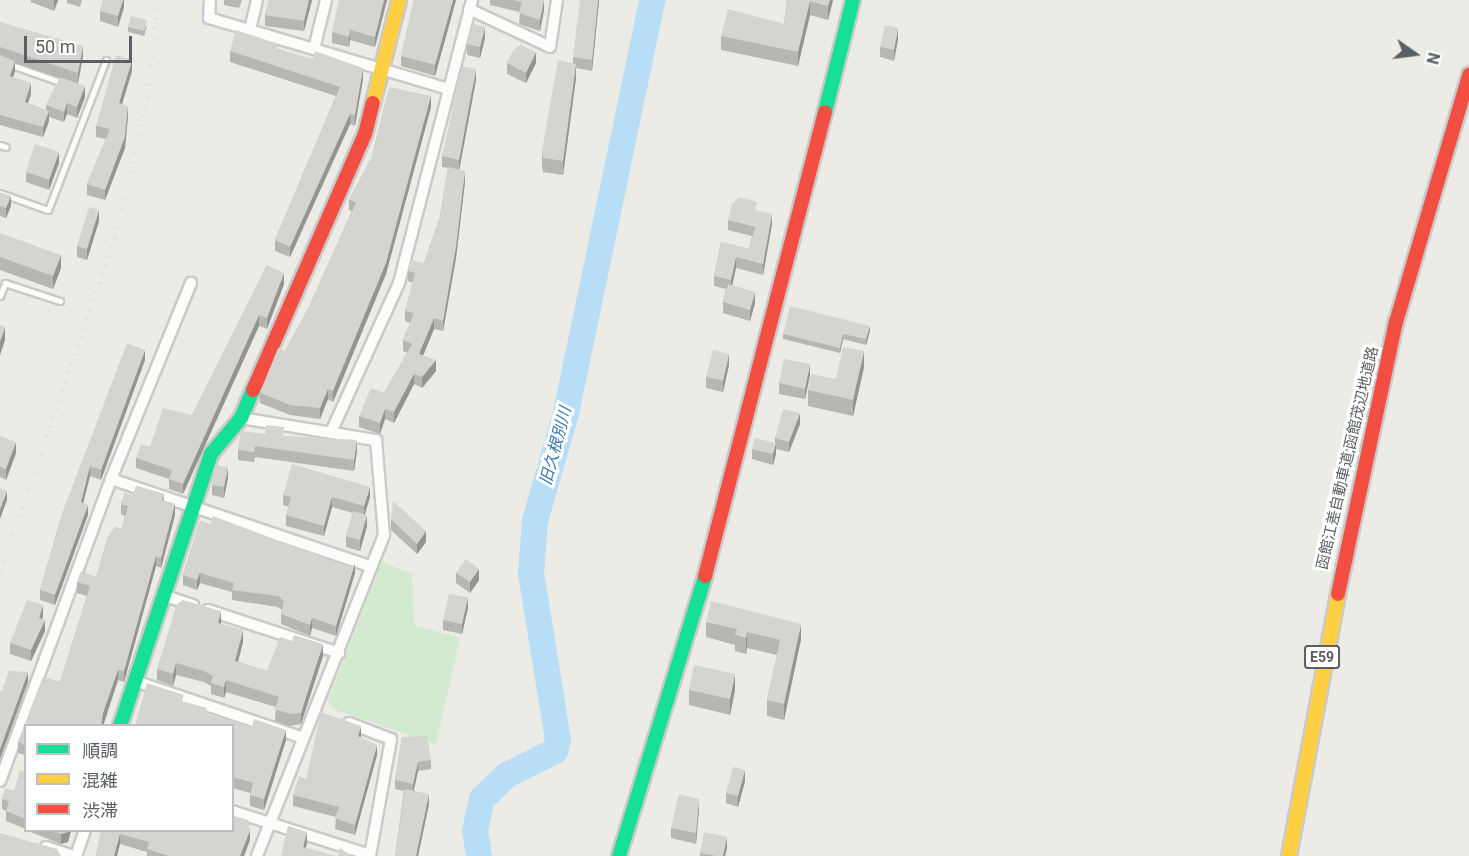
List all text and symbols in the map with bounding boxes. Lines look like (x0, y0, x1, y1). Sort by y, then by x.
scale bar (27, 24, 135, 62)
north arrow (1385, 24, 1445, 84)
text: 50 m (35, 36, 75, 57)
text: N (1422, 51, 1444, 66)
street label: 函館江差自動車道;函館茂辺地道路 (1314, 345, 1382, 571)
water label: 旧久根別川 (536, 405, 576, 487)
road number: E59 (1304, 646, 1340, 668)
legend (24, 724, 234, 832)
text: 順調 (82, 740, 118, 761)
text: 混雑 (82, 770, 118, 791)
text: 渋滞 (82, 800, 118, 821)

